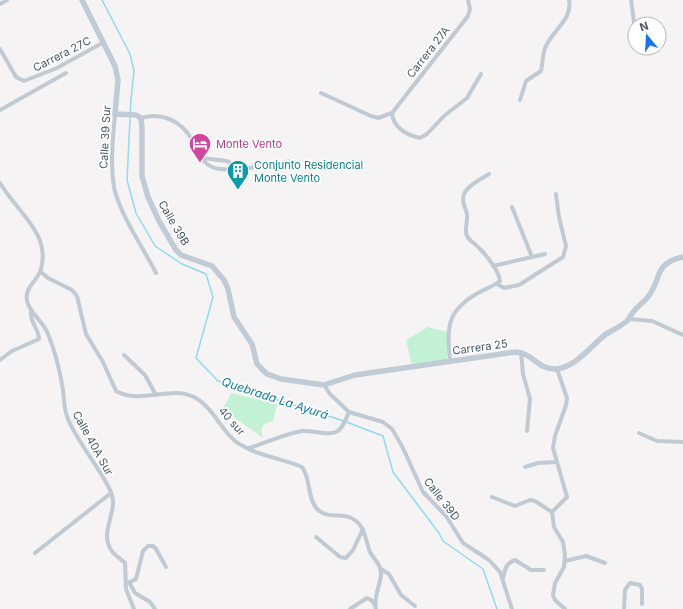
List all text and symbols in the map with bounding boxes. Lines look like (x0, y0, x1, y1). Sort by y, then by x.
north arrow (627, 16, 667, 56)
text: N (638, 19, 650, 34)
street label: Carrera 27A (404, 23, 453, 81)
street label: Carrera 27C (31, 33, 93, 75)
street label: Calle 39 Sur (96, 105, 114, 169)
hotel icon: Monte Vento (187, 131, 213, 164)
place label: Monte Vento (216, 137, 282, 151)
building icon: Conjunto Residencial Monte Vento (225, 158, 251, 191)
place label: Conjunto Residencial Monte Vento (254, 158, 363, 185)
street label: Calle 39B (155, 198, 193, 248)
street label: Carrera 25 (451, 336, 509, 358)
water label: Quebrada La Ayurá (220, 374, 330, 422)
street label: 40 sur (216, 404, 248, 438)
street label: Calle 40A Sur (70, 408, 116, 478)
street label: Calle 39D (421, 475, 463, 523)

